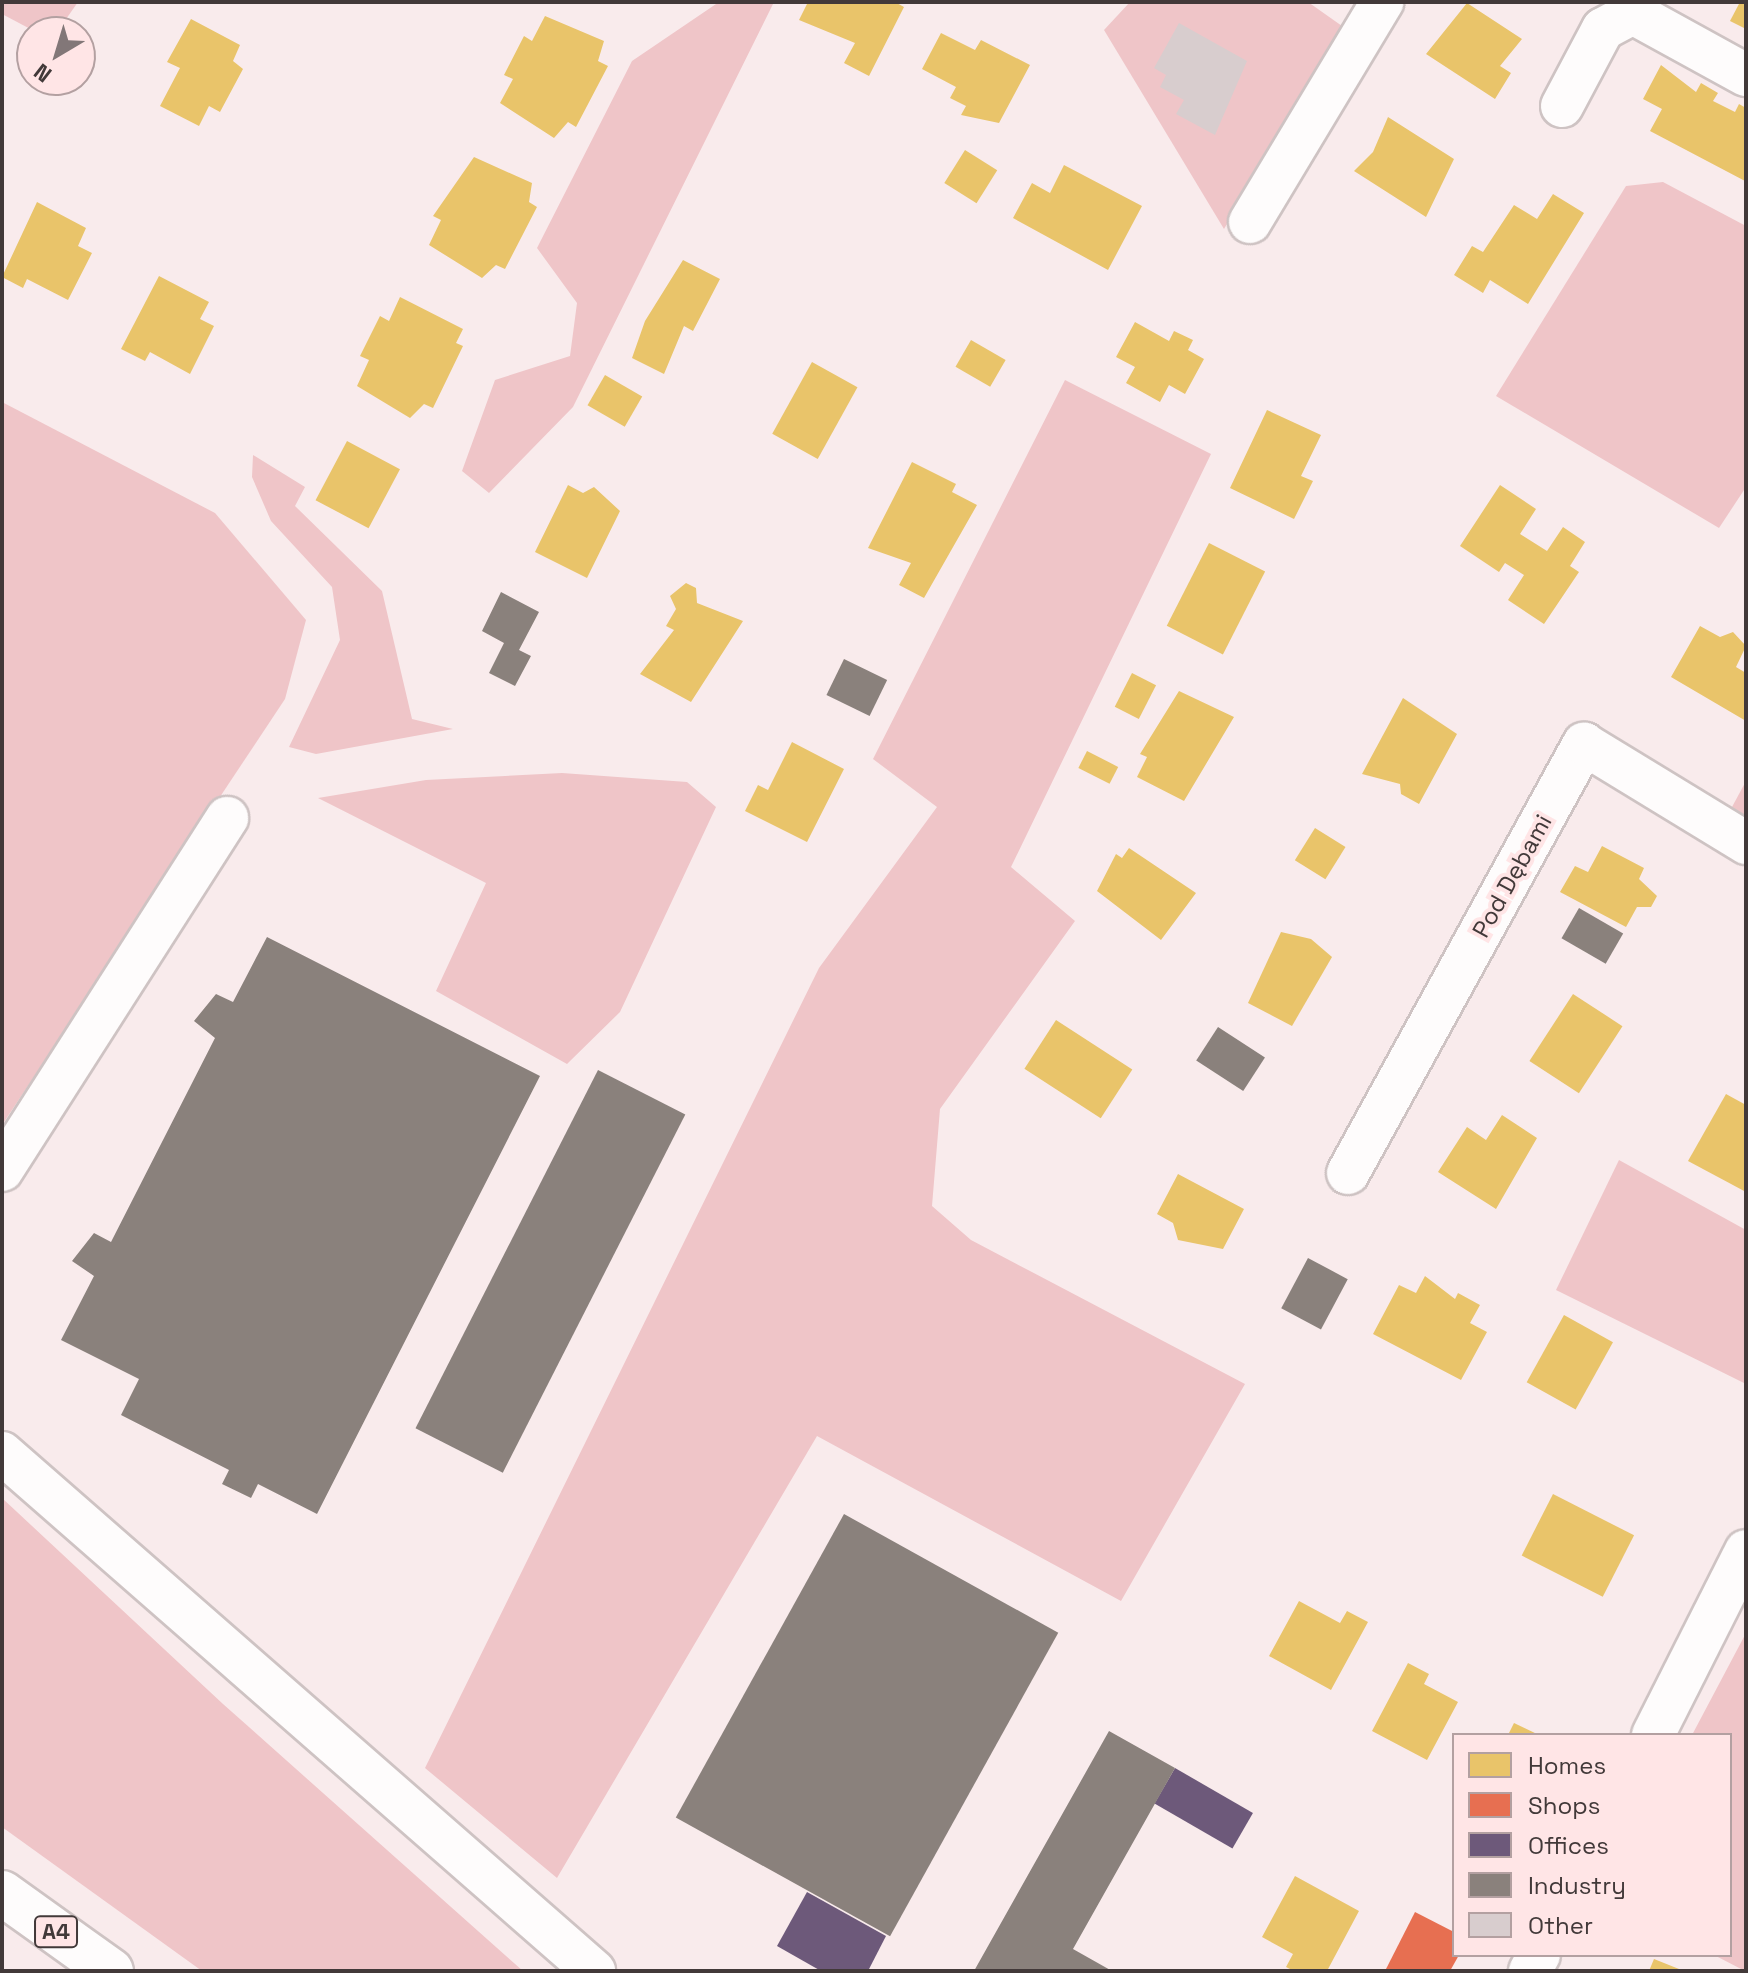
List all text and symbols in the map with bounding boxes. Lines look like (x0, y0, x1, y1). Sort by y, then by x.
north arrow (16, 16, 96, 96)
text: N (28, 58, 57, 89)
street label: Pod Dębami (1466, 809, 1558, 943)
legend (1452, 1733, 1732, 1957)
text: Homes (1528, 1750, 1606, 1781)
text: Shops (1528, 1790, 1600, 1821)
text: Offices (1528, 1830, 1609, 1861)
text: Industry (1528, 1870, 1626, 1901)
text: Other (1528, 1910, 1593, 1941)
road number: A4 (34, 1914, 78, 1950)

